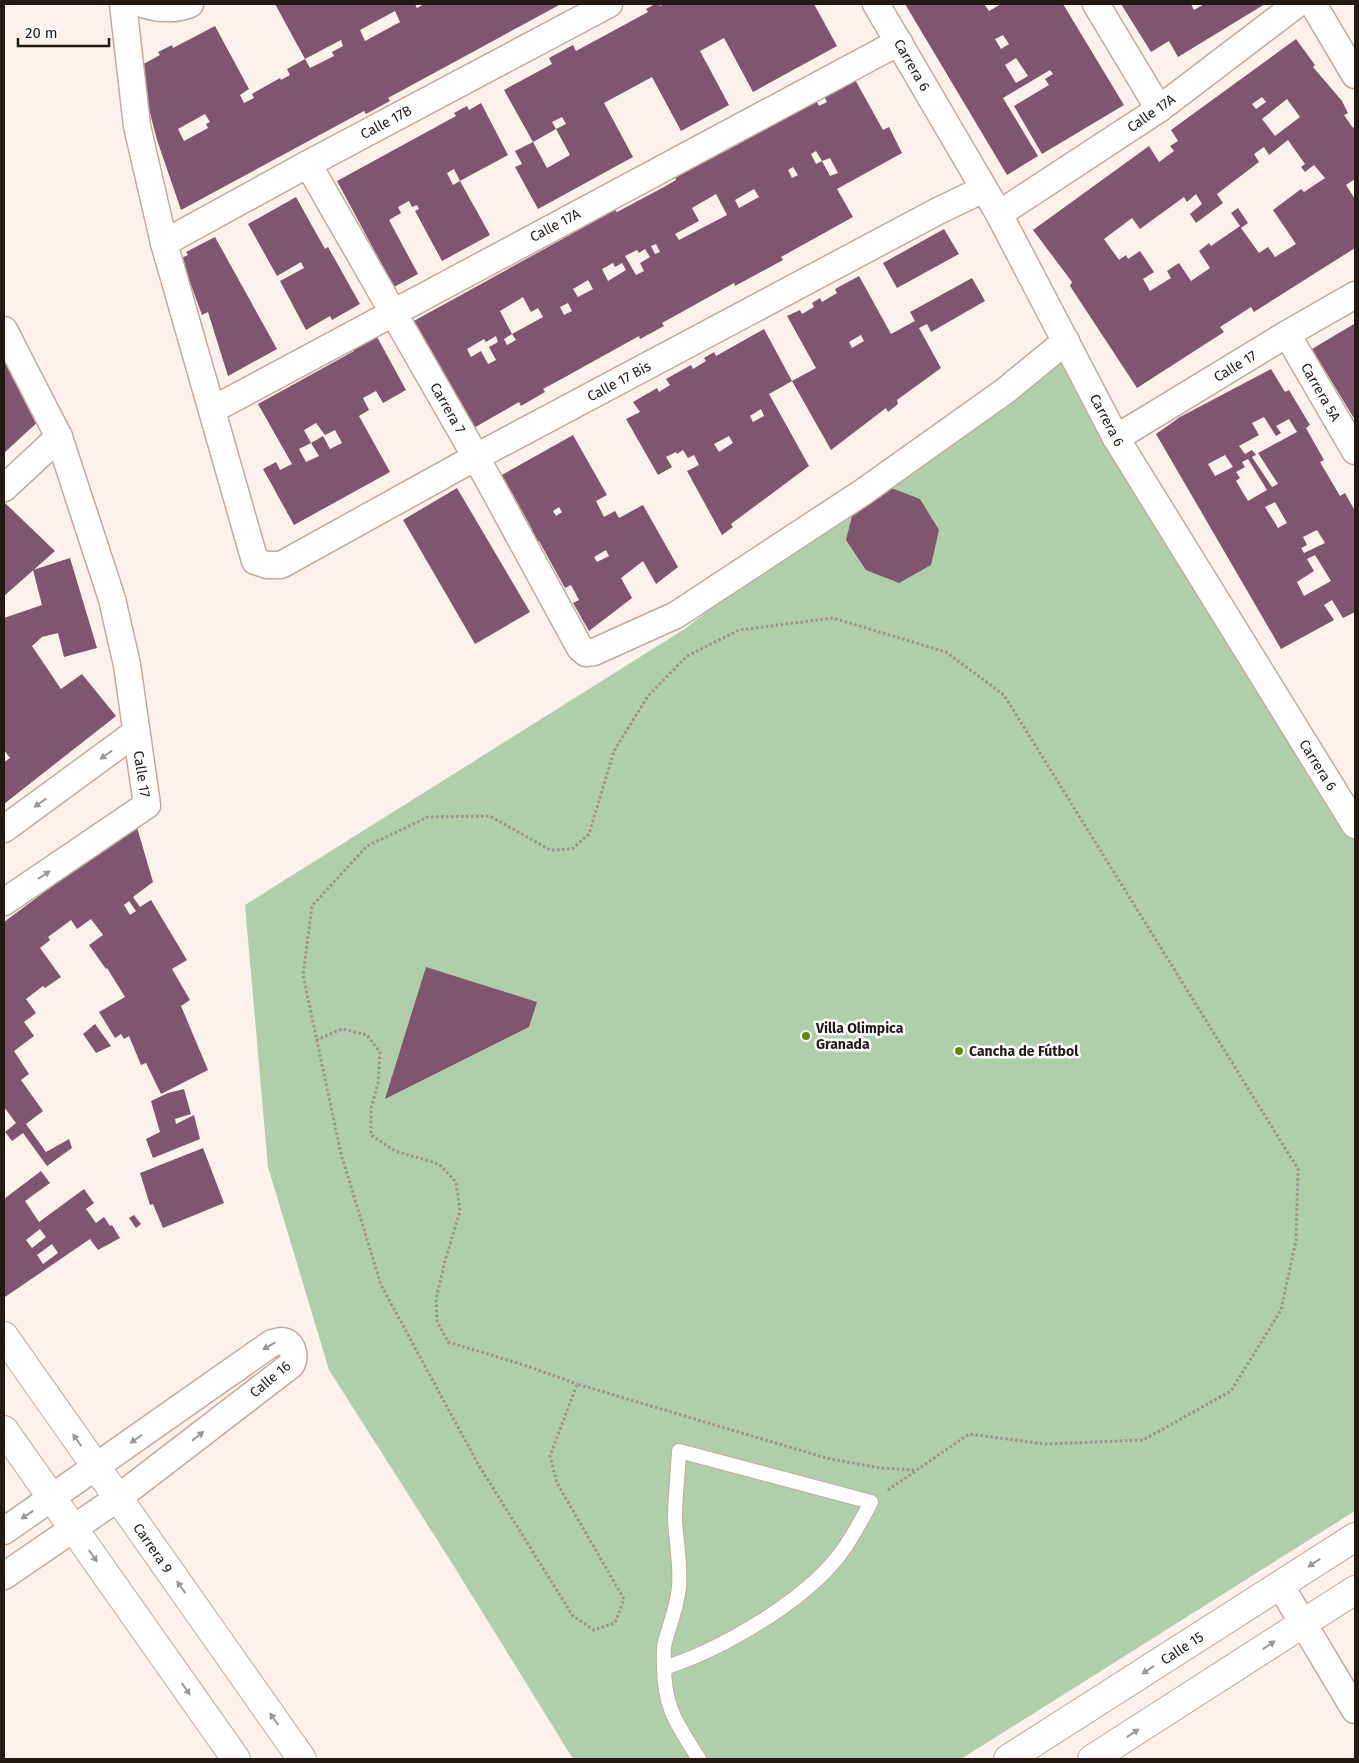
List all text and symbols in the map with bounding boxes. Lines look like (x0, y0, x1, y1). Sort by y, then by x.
scale bar (18, 15, 109, 47)
text: 20 m (25, 24, 58, 42)
street label: Carrera 6 (890, 36, 933, 94)
street label: Calle 17A (1124, 91, 1178, 136)
street label: Calle 17B (358, 102, 415, 143)
street label: Calle 17A (527, 205, 583, 246)
street label: Calle 17 (1211, 347, 1260, 386)
street label: Calle 17 Bis (584, 357, 654, 405)
street label: Carrera 5A (1297, 360, 1344, 424)
street label: Carrera 7 (426, 380, 469, 437)
street label: Carrera 6 (1086, 391, 1127, 449)
street label: Carrera 6 (1295, 737, 1340, 794)
one-way arrow (99, 750, 112, 760)
street label: Calle 17 (129, 750, 154, 799)
one-way arrow (33, 798, 47, 808)
one-way arrow (37, 870, 51, 880)
place label: Villa Olimpica Granada (815, 1020, 904, 1053)
marker: Villa Olimpica Granada (800, 1030, 812, 1042)
place label: Cancha de Fútbol (969, 1043, 1079, 1060)
marker: Cancha de Fútbol (953, 1045, 965, 1057)
one-way arrow (263, 1342, 276, 1351)
street label: Calle 16 (246, 1357, 294, 1401)
one-way arrow (191, 1431, 204, 1442)
one-way arrow (72, 1433, 82, 1446)
one-way arrow (129, 1434, 143, 1444)
one-way arrow (20, 1510, 34, 1520)
street label: Carrera 9 (129, 1520, 176, 1576)
one-way arrow (87, 1549, 98, 1562)
one-way arrow (1308, 1559, 1321, 1568)
one-way arrow (176, 1580, 186, 1593)
street label: Calle 15 (1158, 1628, 1207, 1669)
one-way arrow (1263, 1640, 1276, 1650)
one-way arrow (1141, 1665, 1155, 1675)
one-way arrow (181, 1682, 191, 1695)
one-way arrow (269, 1713, 279, 1726)
one-way arrow (1126, 1728, 1139, 1738)

